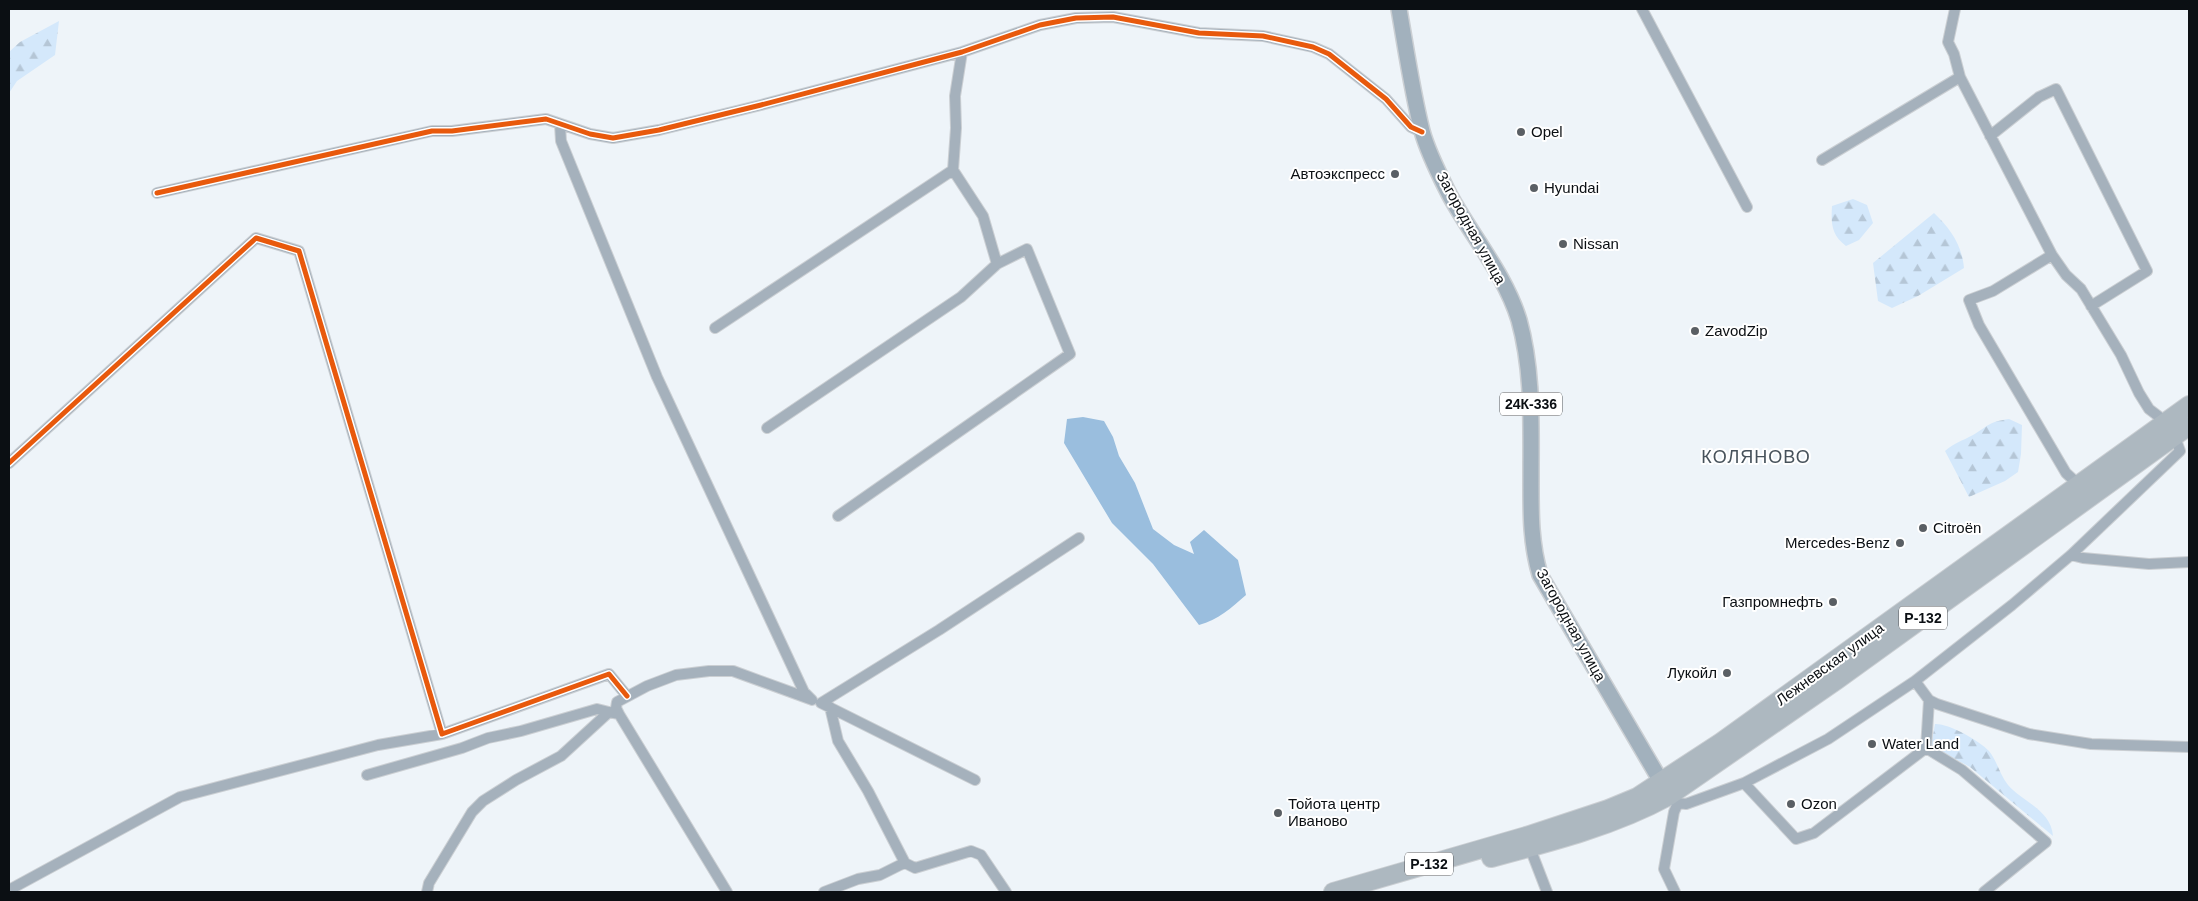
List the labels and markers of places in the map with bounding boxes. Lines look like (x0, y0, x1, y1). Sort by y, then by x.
place label: Opel (1531, 123, 1563, 140)
marker: Opel (1515, 126, 1527, 138)
place label: Автоэкспресс (1291, 165, 1385, 182)
marker: Автоэкспресс (1389, 168, 1401, 180)
place label: Hyundai (1544, 179, 1599, 196)
marker: Hyundai (1528, 182, 1540, 194)
place label: Nissan (1573, 235, 1619, 252)
marker: Nissan (1557, 238, 1569, 250)
place label: ZavodZip (1705, 322, 1768, 339)
marker: ZavodZip (1689, 325, 1701, 337)
place label: Citroën (1933, 519, 1981, 536)
marker: Citroën (1917, 522, 1929, 534)
place label: Mercedes-Benz (1785, 534, 1890, 551)
marker: Mercedes-Benz (1894, 537, 1906, 549)
place label: Газпромнефть (1722, 593, 1823, 610)
marker: Газпромнефть (1827, 596, 1839, 608)
place label: Лукойл (1667, 664, 1717, 681)
marker: Лукойл (1721, 667, 1733, 679)
place label: Water Land (1882, 735, 1959, 752)
marker: Water Land (1866, 738, 1878, 750)
place label: Тойота центр Иваново (1288, 795, 1380, 829)
place label: Ozon (1801, 795, 1837, 812)
marker: Ozon (1785, 798, 1797, 810)
marker: Тойота центр Иваново (1272, 807, 1284, 819)

